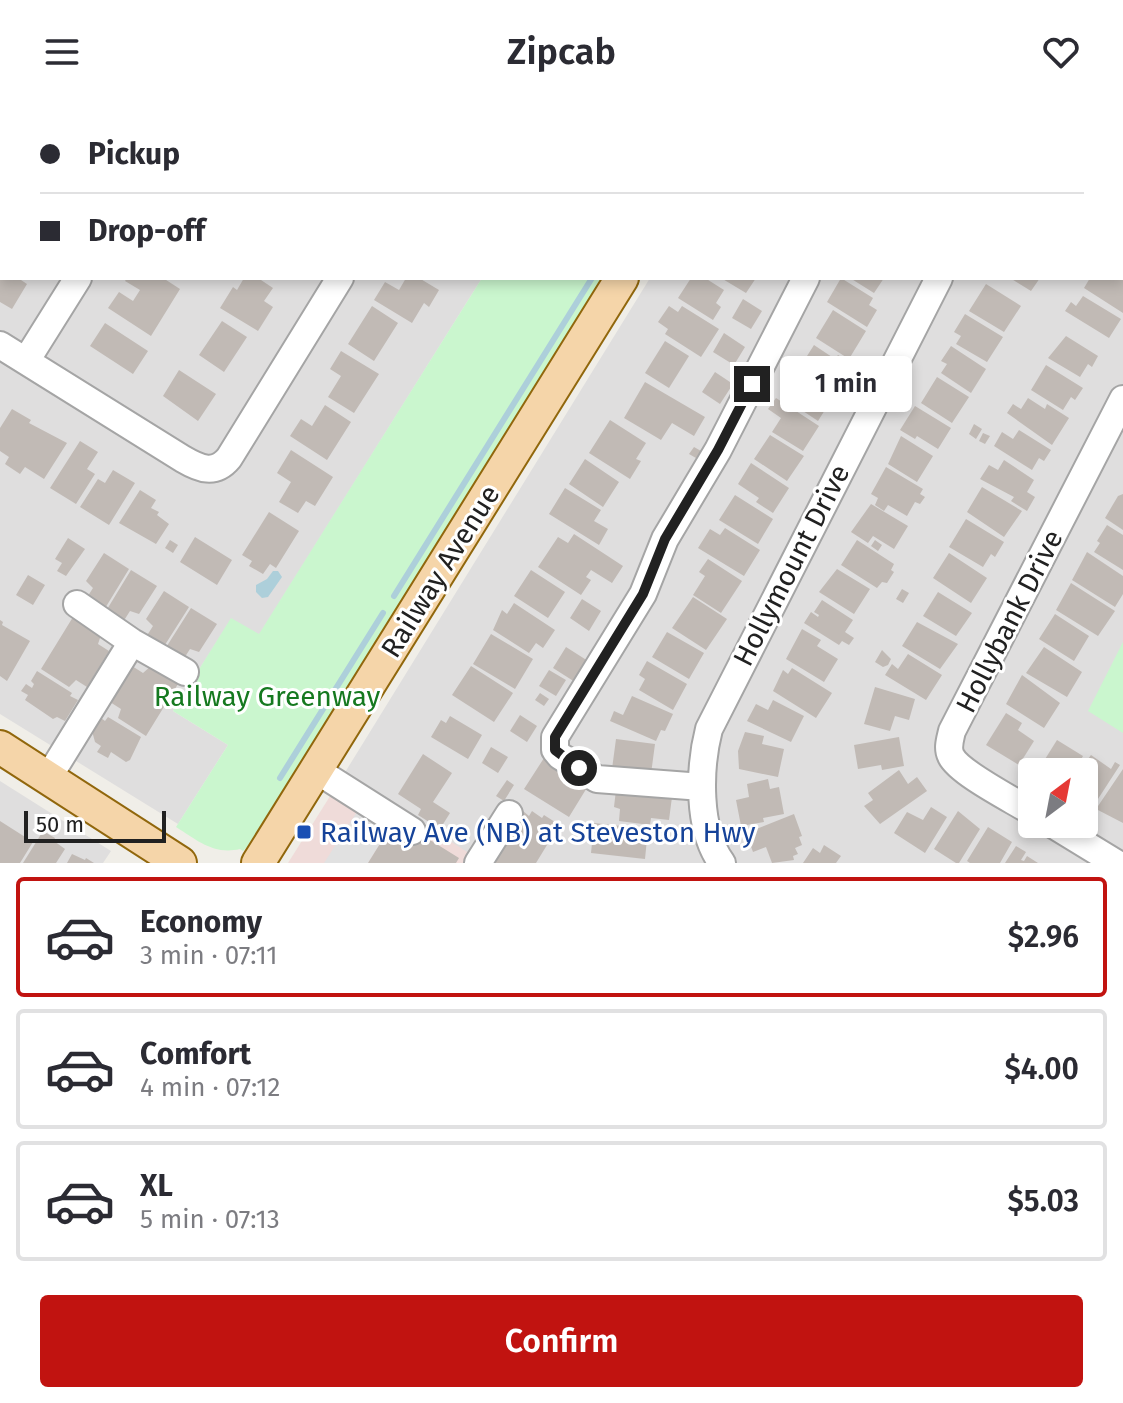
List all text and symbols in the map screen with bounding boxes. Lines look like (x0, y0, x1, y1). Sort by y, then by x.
icon: menu (40, 30, 84, 74)
text: Zipcab (507, 30, 616, 74)
icon: heart (1039, 30, 1083, 74)
text: Pickup (88, 136, 180, 172)
text: Drop-off (88, 213, 205, 249)
callout: 1 min (780, 356, 912, 412)
route end (734, 366, 770, 402)
text: 1 min (815, 368, 877, 399)
street label: Hollymount Drive (726, 459, 856, 671)
street label: Railway Avenue (374, 479, 507, 663)
street label: Hollybank Drive (949, 524, 1070, 718)
park label: Railway Greenway (154, 680, 381, 713)
route start (561, 750, 597, 786)
north arrow (1018, 758, 1098, 838)
map controls (1018, 758, 1098, 838)
scale bar (24, 807, 166, 843)
text: 50 m (36, 811, 84, 838)
place label: Railway Ave (NB) at Steveston Hwy (320, 816, 756, 849)
marker: Railway Ave (NB) at Steveston Hwy (295, 823, 313, 841)
icon: car (44, 901, 116, 973)
text: Economy (140, 904, 262, 940)
text: $2.96 (1008, 919, 1079, 955)
text: 3 min · 07:11 (140, 940, 278, 971)
icon: car (44, 1033, 116, 1105)
text: Comfort (140, 1036, 251, 1072)
text: $4.00 (1004, 1051, 1079, 1087)
text: 4 min · 07:12 (140, 1072, 280, 1103)
icon: car (44, 1165, 116, 1237)
text: XL (140, 1168, 173, 1204)
text: $5.03 (1008, 1183, 1079, 1219)
text: 5 min · 07:13 (140, 1204, 280, 1235)
button: Confirm (40, 1295, 1083, 1387)

